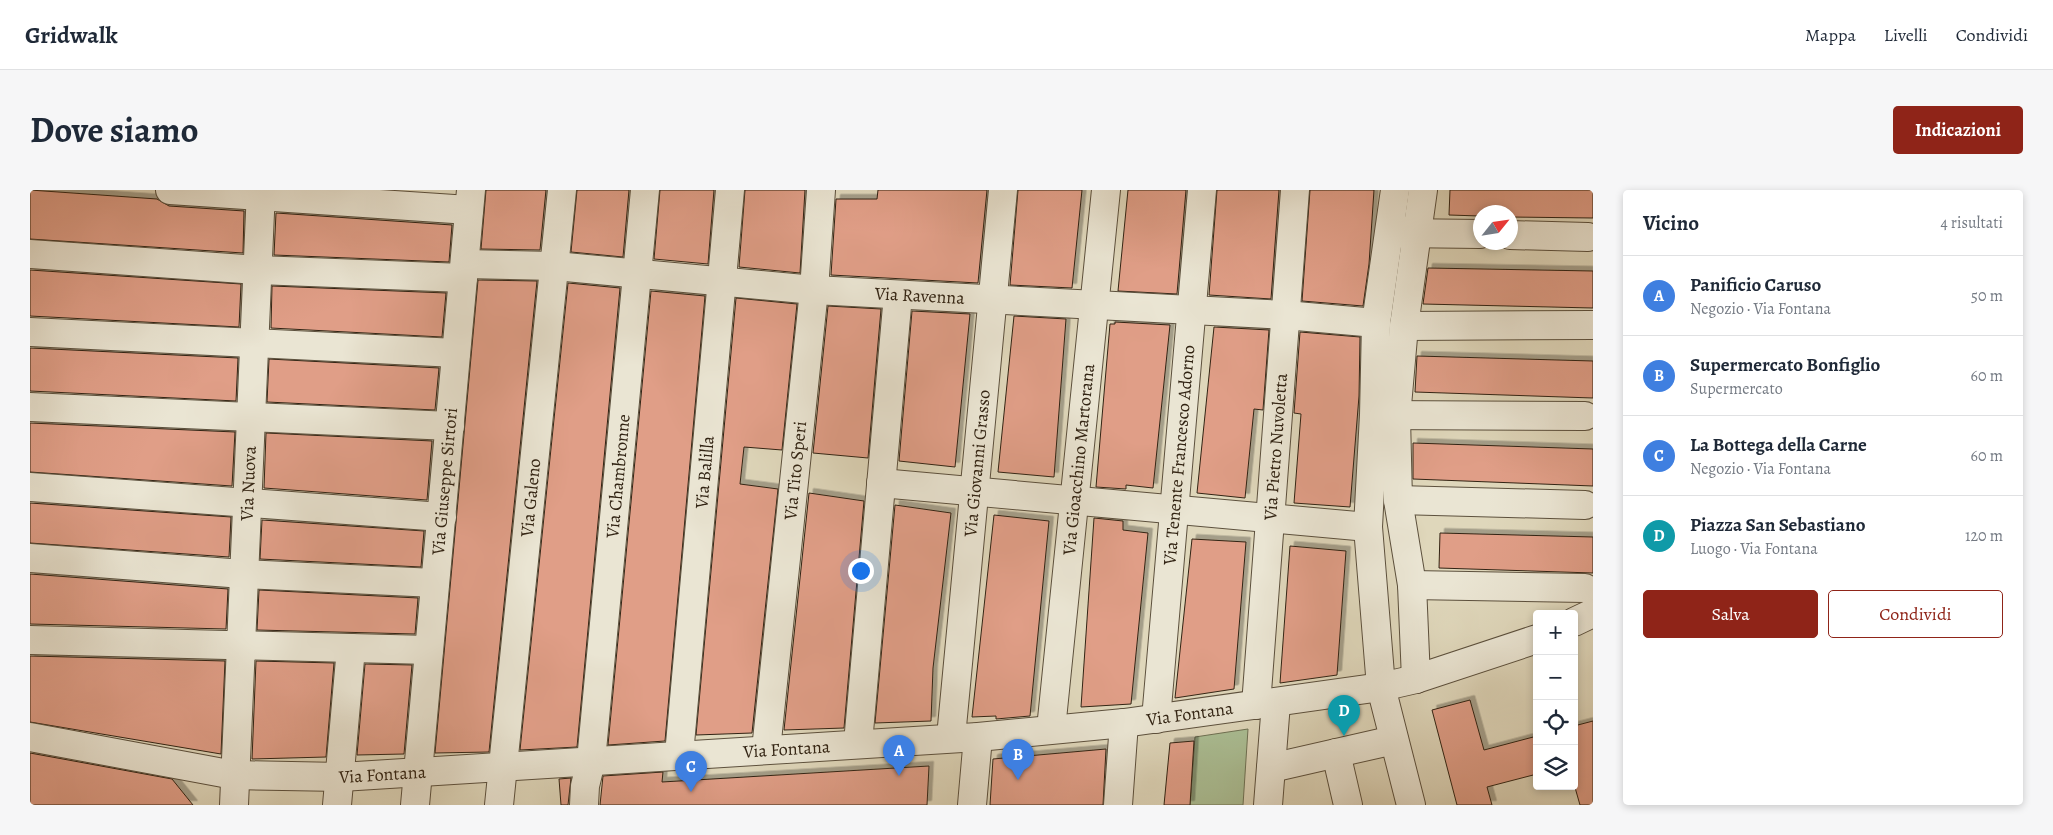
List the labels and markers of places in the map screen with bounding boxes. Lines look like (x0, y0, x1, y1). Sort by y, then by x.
pin: D (1328, 695, 1360, 736)
pin: A (883, 735, 915, 776)
pin: B (1002, 739, 1034, 780)
pin: C (675, 751, 707, 792)

